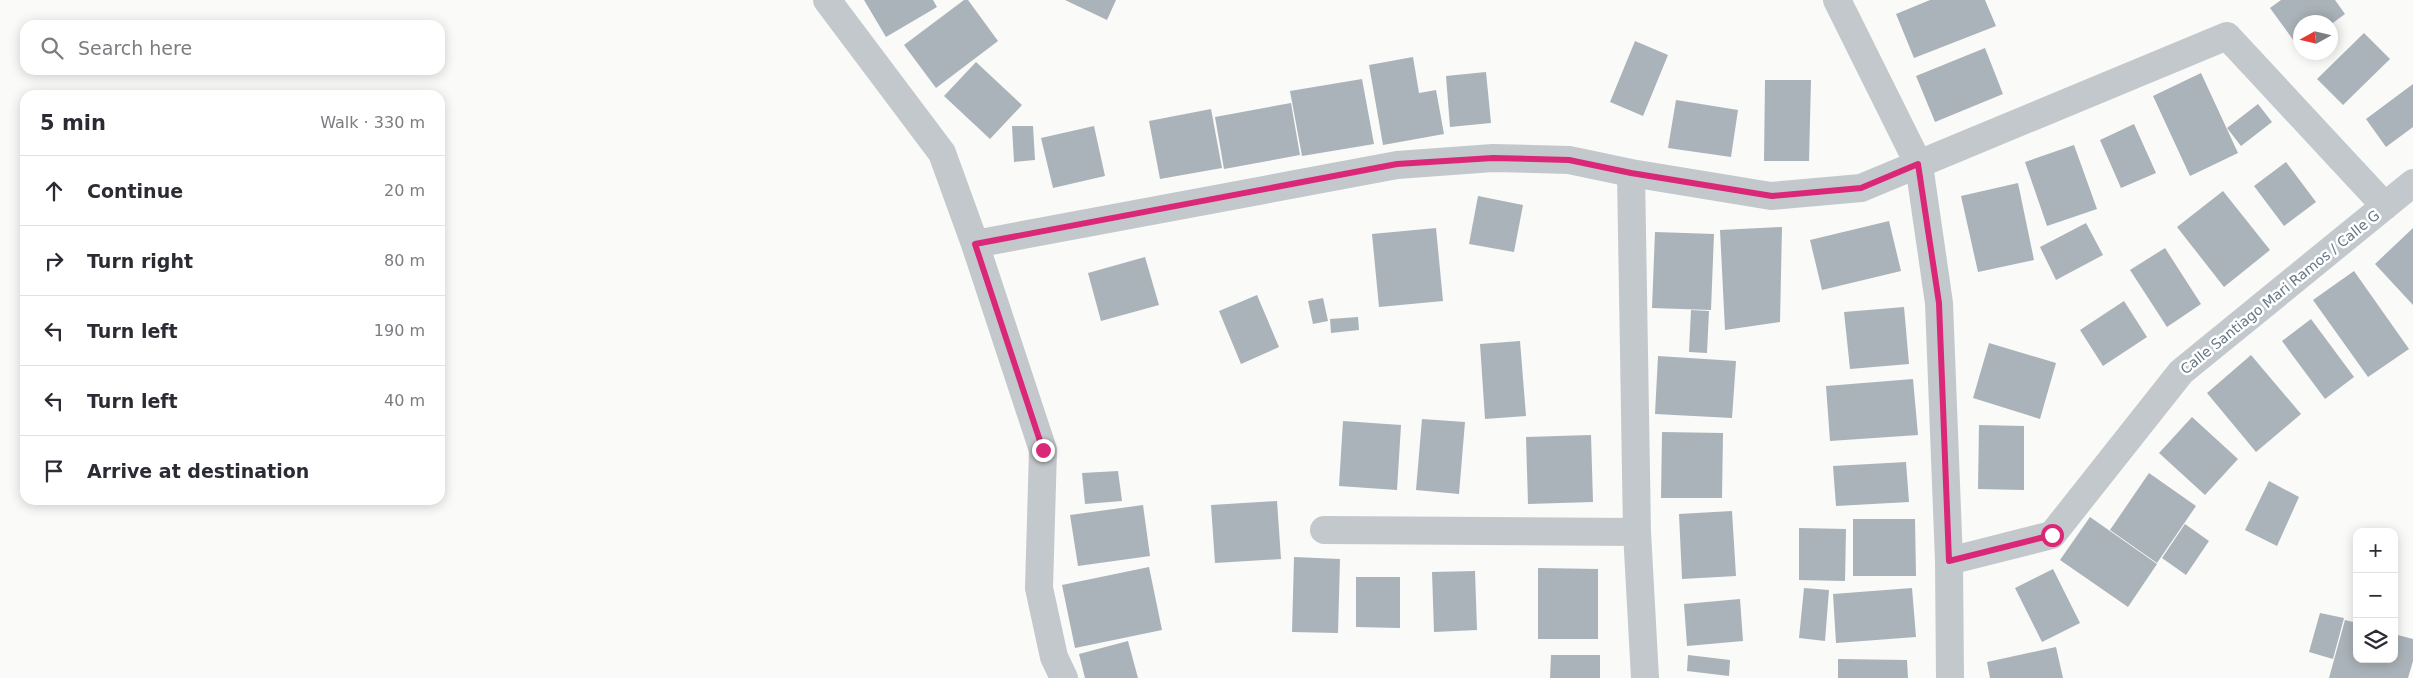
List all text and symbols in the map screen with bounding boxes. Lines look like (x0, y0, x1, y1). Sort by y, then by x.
north arrow (2293, 15, 2338, 60)
search box (20, 20, 445, 75)
icon: search (38, 34, 66, 62)
text: Search here (78, 37, 192, 59)
text: 5 min (40, 111, 106, 135)
text: Walk · 330 m (320, 113, 425, 132)
icon: ahead (40, 177, 68, 205)
text: Continue (87, 180, 183, 202)
text: 20 m (384, 181, 425, 200)
street label: Calle Santiago Mari Ramos / Calle G (2177, 207, 2383, 377)
icon: right (40, 247, 68, 275)
text: Turn right (87, 250, 193, 272)
text: 80 m (384, 251, 425, 270)
icon: left (40, 317, 68, 345)
text: Turn left (87, 320, 178, 342)
text: 190 m (374, 321, 425, 340)
icon: left (40, 387, 68, 415)
text: Turn left (87, 390, 178, 412)
text: 40 m (384, 391, 425, 410)
route end (1032, 439, 1055, 462)
icon: arrive (40, 457, 68, 485)
text: Arrive at destination (87, 460, 309, 482)
route start (2041, 524, 2064, 547)
map controls (2353, 528, 2398, 663)
button: + (2353, 528, 2398, 573)
button: − (2353, 573, 2398, 618)
button: layers (2353, 618, 2398, 663)

